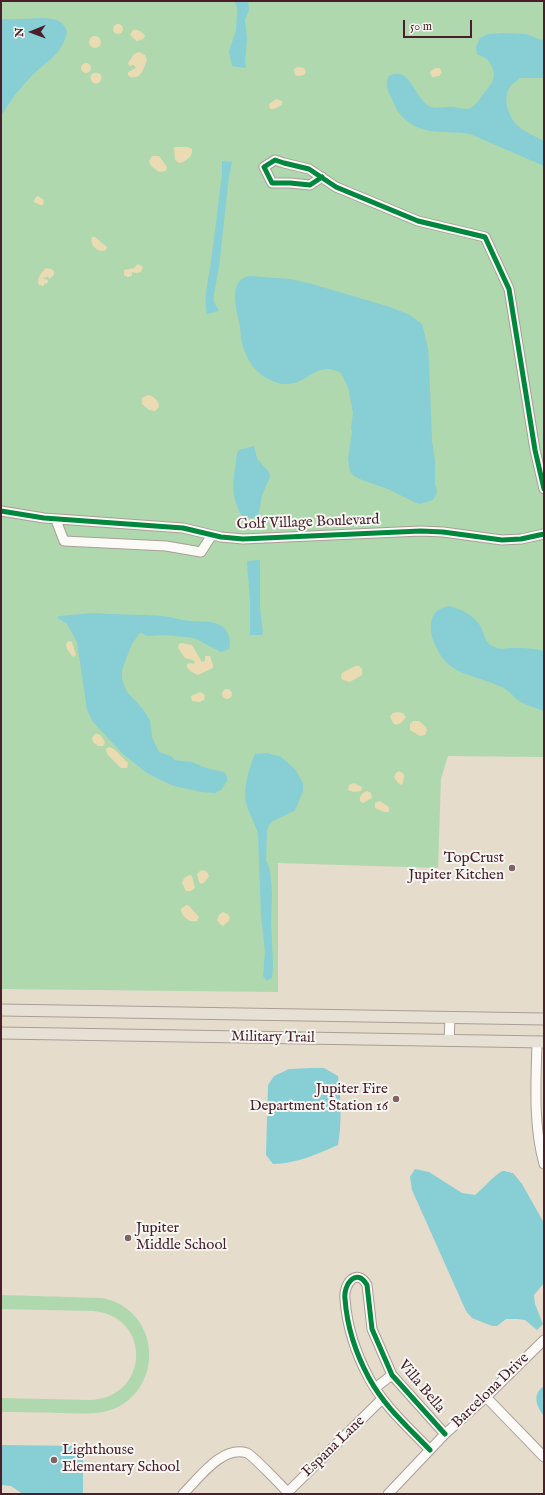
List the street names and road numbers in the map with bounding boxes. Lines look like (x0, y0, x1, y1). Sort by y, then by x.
street label: Golf Village Boulevard (236, 512, 380, 534)
street label: Military Trail (231, 1028, 315, 1048)
street label: Barcelona Drive (449, 1350, 533, 1432)
street label: Villa Bella (394, 1357, 448, 1417)
street label: Espana Lane (299, 1413, 369, 1481)

